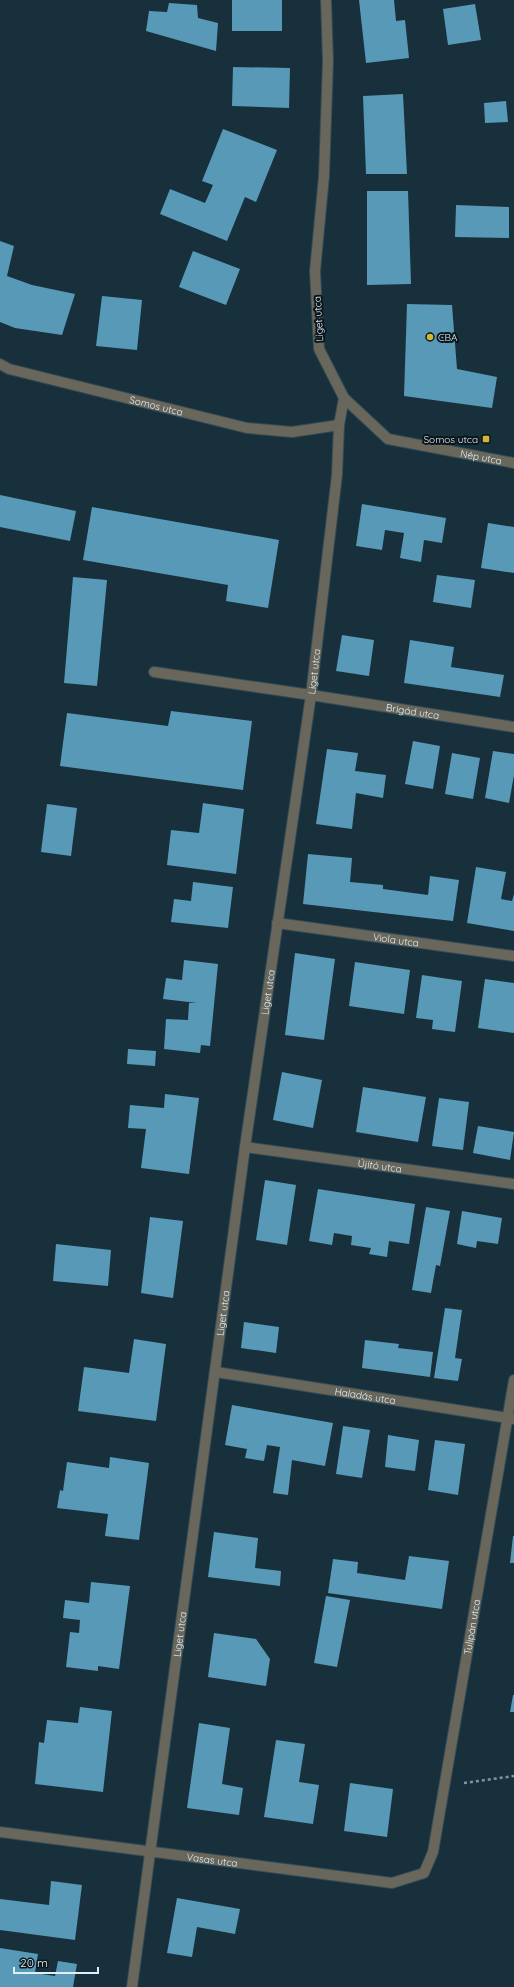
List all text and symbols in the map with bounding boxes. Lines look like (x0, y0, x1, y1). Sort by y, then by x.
street label: Liget utca (311, 296, 326, 342)
place label: CBA (438, 331, 458, 344)
marker: CBA (425, 332, 435, 342)
street label: Somos utca (128, 393, 184, 419)
place label: Somos utca (423, 433, 478, 446)
marker: Somos utca (481, 434, 491, 444)
street label: Nép utca (459, 447, 503, 468)
street label: Liget utca (305, 648, 323, 695)
street label: Brigád utca (385, 701, 440, 722)
street label: Viola utca (372, 930, 420, 950)
street label: Liget utca (258, 969, 278, 1016)
street label: Újító utca (357, 1157, 403, 1175)
street label: Liget utca (214, 1290, 233, 1337)
street label: Haladás utca (334, 1385, 396, 1407)
street label: Tulipán utca (461, 1598, 483, 1656)
street label: Liget utca (170, 1611, 189, 1658)
street label: Vasas utca (186, 1850, 238, 1870)
scale bar (14, 1949, 98, 1975)
text: 20 m (20, 1955, 48, 1970)

